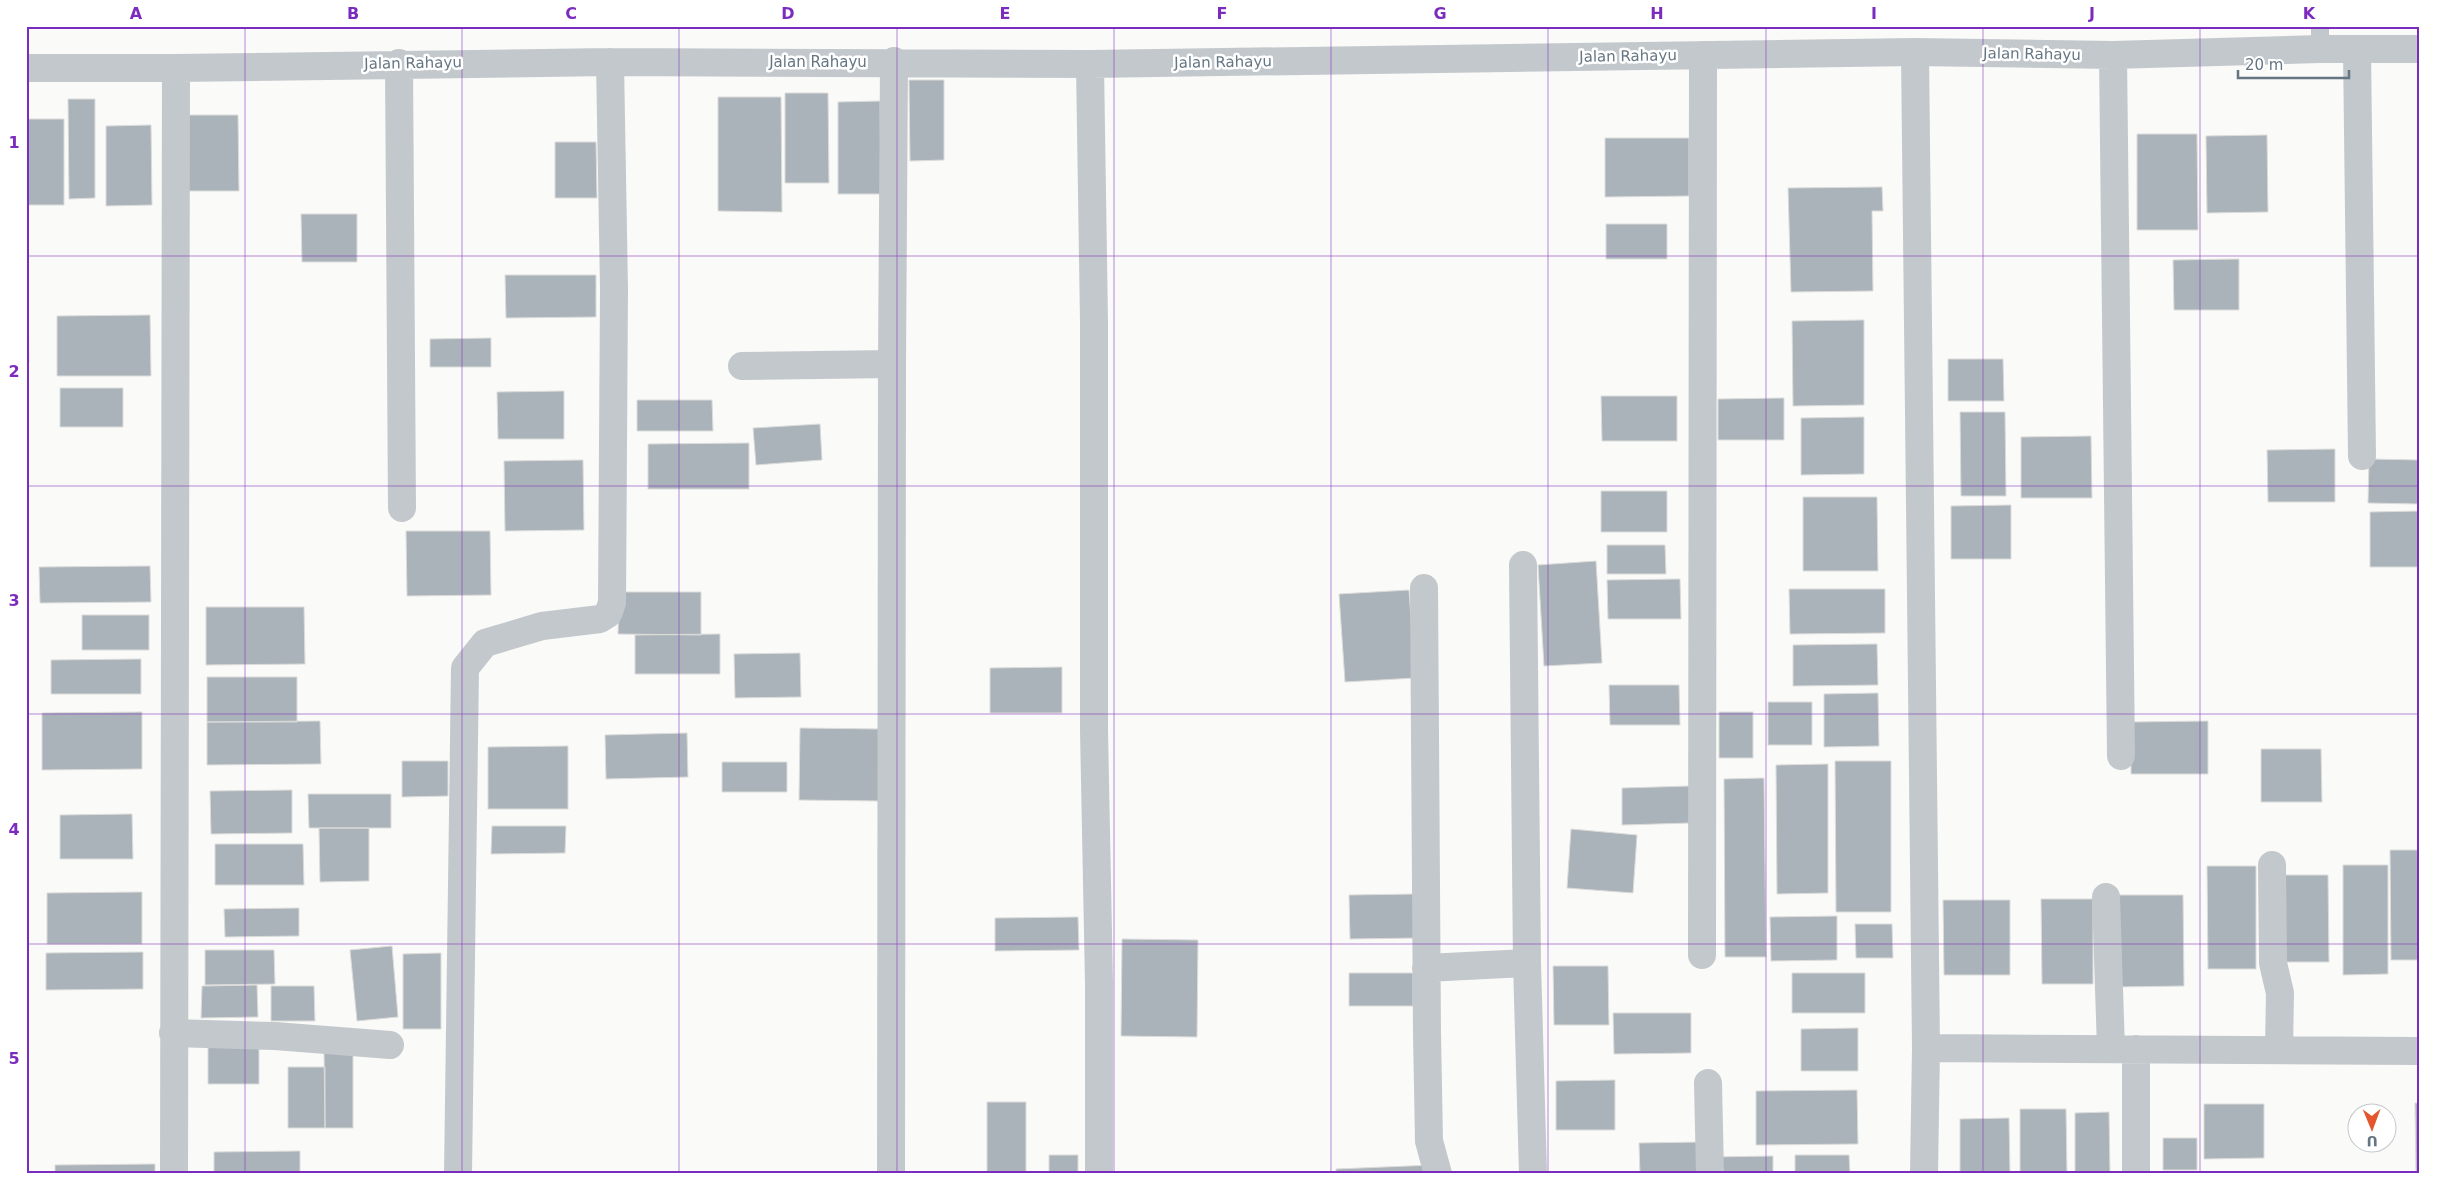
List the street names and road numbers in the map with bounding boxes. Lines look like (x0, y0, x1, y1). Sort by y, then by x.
street label: Jalan Rahayu (1982, 44, 2081, 64)
street label: Jalan Rahayu (1578, 46, 1677, 66)
street label: Jalan Rahayu (1173, 52, 1272, 72)
street label: Jalan Rahayu (363, 53, 462, 73)
street label: Jalan Rahayu (768, 53, 867, 71)

